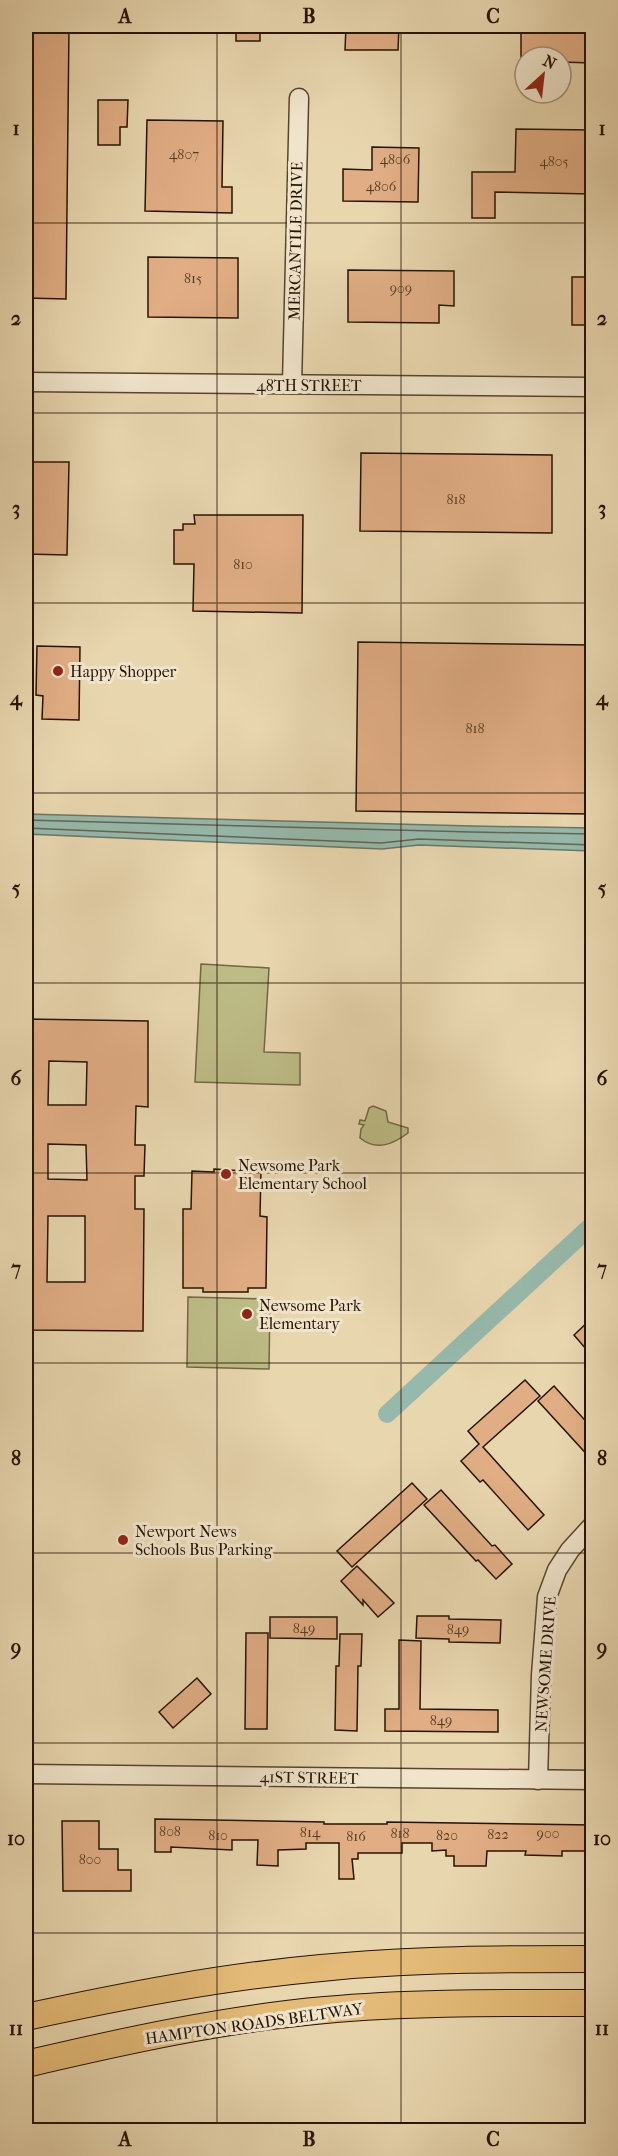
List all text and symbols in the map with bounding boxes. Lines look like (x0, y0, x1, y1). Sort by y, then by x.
text: A (117, 5, 133, 28)
text: B (302, 5, 316, 28)
text: C (486, 5, 500, 28)
north arrow (513, 45, 573, 105)
text: N (540, 51, 560, 74)
text: 1 (12, 117, 20, 140)
text: 1 (598, 117, 606, 140)
house number: 4807 (169, 146, 199, 163)
house number: 4806 (380, 151, 411, 168)
house number: 4805 (539, 153, 569, 170)
street label: MERCANTILE DRIVE (285, 161, 306, 321)
house number: 4806 (366, 178, 397, 195)
house number: 815 (184, 270, 202, 287)
house number: 909 (390, 280, 412, 297)
text: 2 (11, 307, 21, 330)
text: 2 (597, 307, 607, 330)
street label: 48TH STREET (256, 376, 362, 395)
house number: 818 (446, 491, 466, 508)
text: 3 (12, 497, 20, 520)
text: 3 (598, 497, 606, 520)
house number: 810 (233, 556, 253, 573)
place label: Happy Shopper (70, 662, 177, 681)
marker: Happy Shopper (51, 664, 65, 678)
text: 4 (9, 687, 23, 711)
text: 4 (595, 687, 609, 711)
house number: 818 (465, 720, 485, 737)
text: 5 (12, 877, 21, 900)
text: 5 (598, 877, 607, 900)
text: 6 (11, 1067, 23, 1090)
text: 6 (597, 1067, 609, 1090)
place label: Newsome Park Elementary School (238, 1156, 367, 1193)
marker: Newsome Park Elementary School (219, 1167, 233, 1181)
text: 7 (10, 1257, 21, 1280)
text: 7 (596, 1257, 607, 1280)
place label: Newsome Park Elementary (259, 1296, 362, 1333)
marker: Newsome Park Elementary (240, 1307, 254, 1321)
text: 8 (11, 1447, 21, 1470)
text: 8 (597, 1447, 607, 1470)
place label: Newport News Schools Bus Parking (135, 1522, 273, 1559)
marker: Newport News Schools Bus Parking (116, 1533, 130, 1547)
street label: NEWSOME DRIVE (531, 1595, 560, 1733)
house number: 849 (293, 1620, 315, 1637)
house number: 849 (447, 1621, 469, 1638)
text: 9 (10, 1637, 21, 1660)
text: 9 (596, 1637, 607, 1660)
house number: 849 (430, 1712, 452, 1729)
street label: 41ST STREET (260, 1767, 359, 1788)
house number: 808 (159, 1823, 181, 1840)
house number: 814 (300, 1824, 321, 1841)
house number: 818 (390, 1825, 410, 1842)
house number: 900 (537, 1825, 559, 1842)
house number: 822 (487, 1826, 509, 1843)
text: 10 (7, 1827, 25, 1850)
house number: 810 (208, 1827, 228, 1844)
house number: 820 (436, 1827, 458, 1844)
text: 10 (593, 1827, 611, 1850)
house number: 816 (346, 1828, 366, 1845)
house number: 800 (79, 1851, 101, 1868)
street label: HAMPTON ROADS BELTWAY (144, 1999, 365, 2048)
text: 11 (9, 2017, 23, 2040)
text: 11 (595, 2017, 609, 2040)
text: A (117, 2128, 133, 2151)
text: B (302, 2128, 316, 2151)
text: C (486, 2128, 500, 2151)

